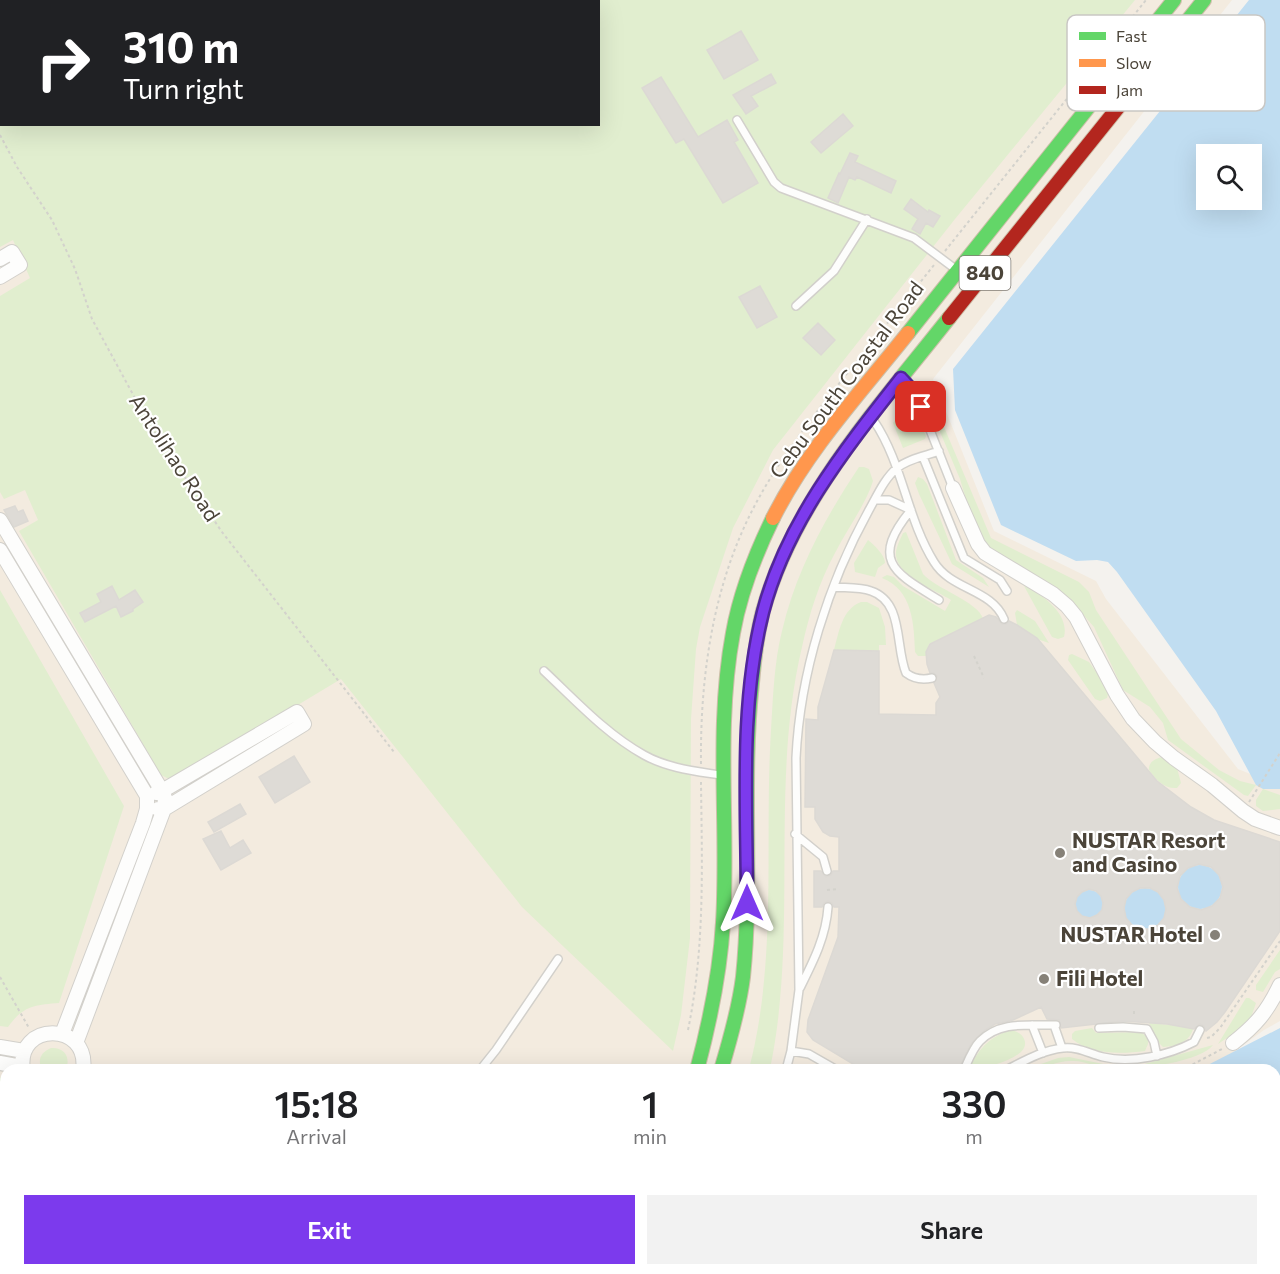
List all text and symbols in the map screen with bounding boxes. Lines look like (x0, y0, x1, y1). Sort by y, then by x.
legend (1067, 15, 1265, 111)
text: 310 m (123, 20, 239, 72)
icon: right (24, 24, 102, 102)
text: Fast (1116, 26, 1147, 45)
text: Slow (1116, 53, 1152, 72)
text: Turn right (123, 72, 243, 105)
text: Jam (1116, 80, 1143, 99)
map controls (1196, 144, 1262, 210)
button: search (1196, 144, 1262, 210)
road number: 840 (960, 256, 1010, 290)
street label: Cebu South Coastal Road (764, 276, 928, 483)
pin (895, 381, 946, 432)
street label: Antolihao Road (125, 389, 226, 526)
icon: arrive (904, 390, 937, 423)
place label: NUSTAR Resort and Casino (1072, 827, 1226, 876)
marker: NUSTAR Resort and Casino (1053, 846, 1067, 860)
position arrow (715, 871, 779, 935)
place label: NUSTAR Hotel (1060, 921, 1203, 946)
marker: NUSTAR Hotel (1208, 928, 1222, 942)
place label: Fili Hotel (1056, 965, 1143, 990)
marker: Fili Hotel (1037, 972, 1051, 986)
text: 15:18 (274, 1081, 359, 1125)
text: 1 (642, 1081, 658, 1125)
text: 330 (941, 1081, 1007, 1125)
text: Arrival (286, 1124, 347, 1148)
text: min (633, 1124, 667, 1148)
text: m (965, 1124, 983, 1148)
button: Exit (24, 1195, 635, 1264)
button: Share (647, 1195, 1257, 1264)

